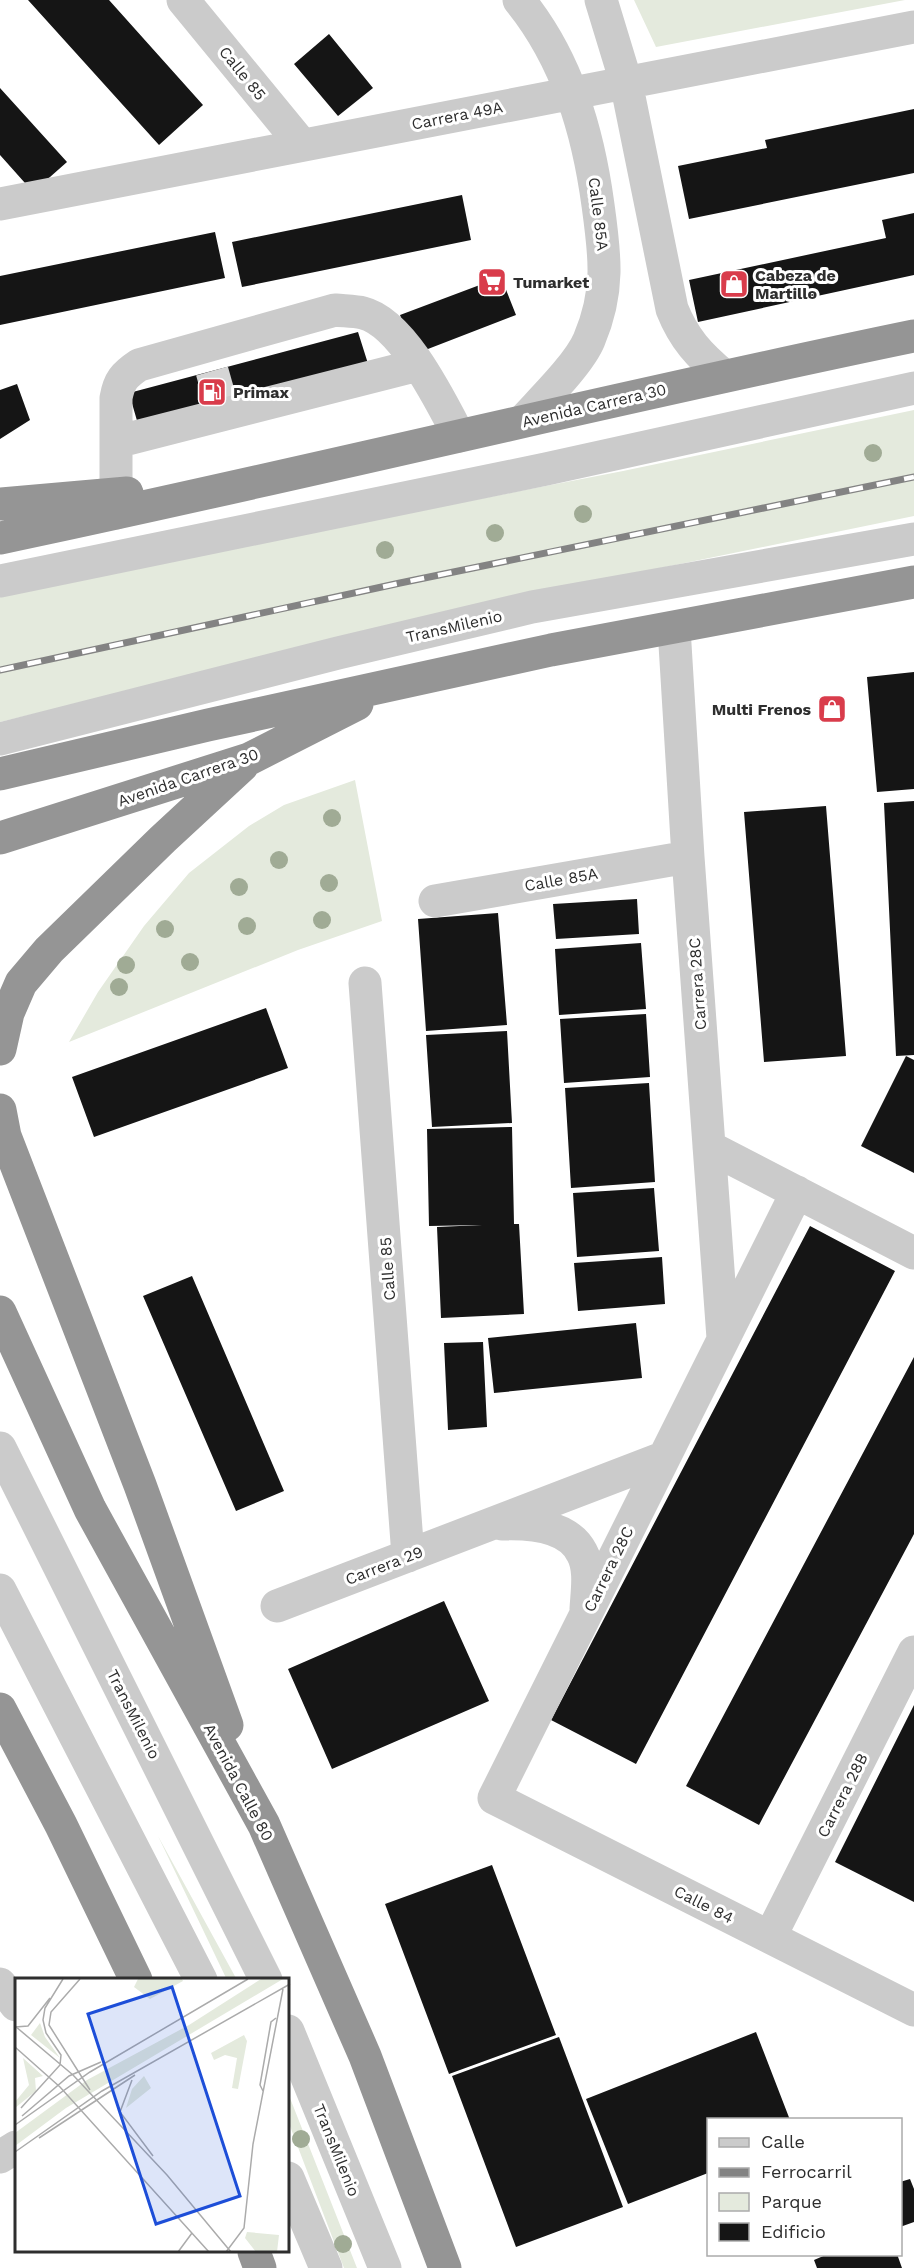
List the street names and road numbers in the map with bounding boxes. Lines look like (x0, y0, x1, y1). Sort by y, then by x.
street label: Calle 85 (215, 43, 270, 104)
street label: Carrera 49A (410, 97, 505, 134)
street label: Calle 85A (585, 176, 613, 252)
street label: Avenida Carrera 30 (520, 380, 668, 431)
street label: TransMilenio (404, 606, 504, 647)
street label: Avenida Carrera 30 (115, 744, 261, 811)
street label: Calle 85A (523, 864, 600, 895)
street label: Carrera 28C (685, 937, 710, 1031)
street label: Calle 85 (376, 1237, 399, 1301)
street label: Carrera 28C (580, 1523, 637, 1615)
street label: Carrera 29 (343, 1542, 426, 1589)
street label: TransMilenio (103, 1666, 164, 1762)
street label: Avenida Calle 80 (200, 1720, 278, 1844)
street label: Carrera 28B (813, 1750, 872, 1841)
street label: Calle 84 (671, 1881, 737, 1928)
street label: TransMilenio (309, 2101, 364, 2199)

